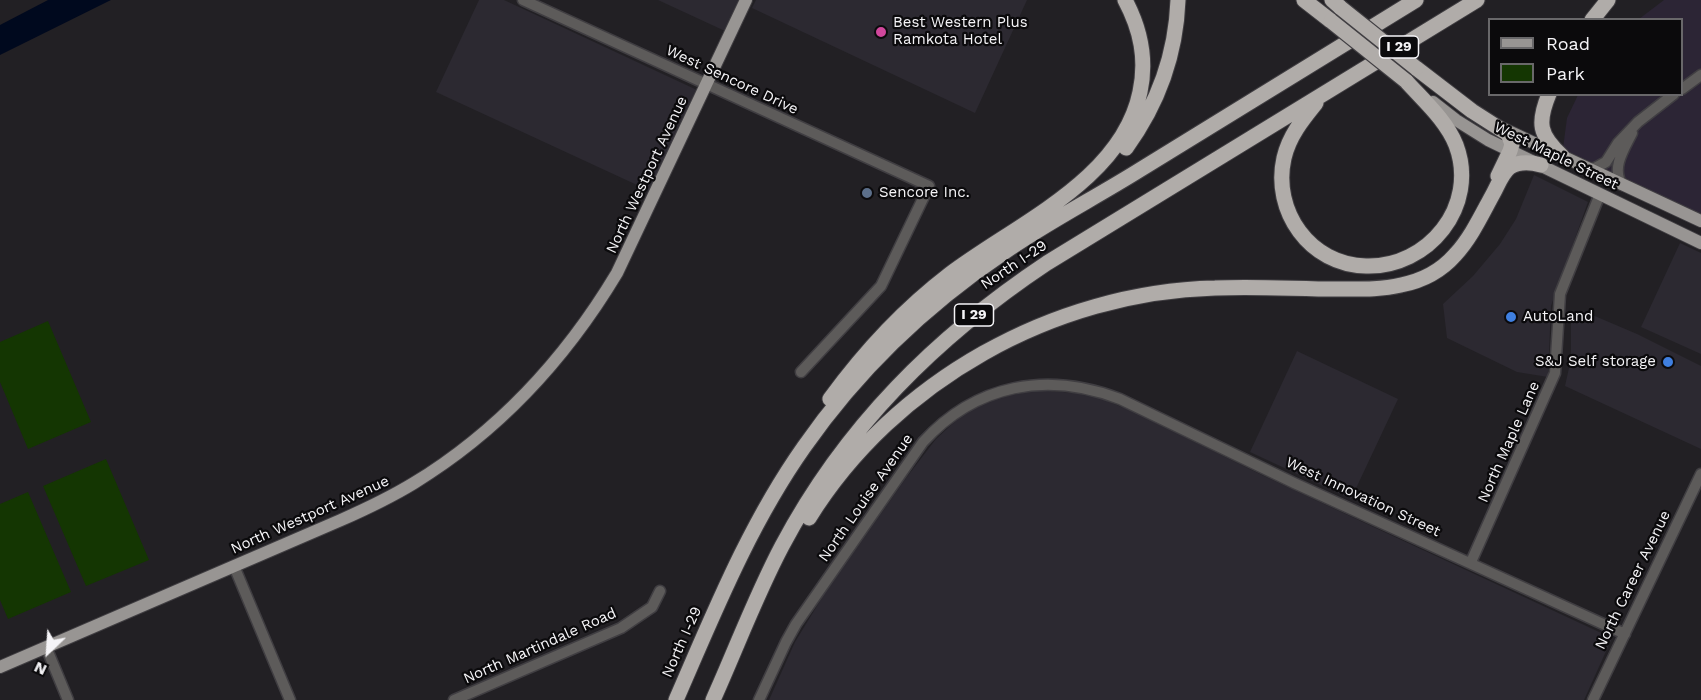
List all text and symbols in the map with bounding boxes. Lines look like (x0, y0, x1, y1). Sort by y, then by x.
place label: Best Western Plus Ramkota Hotel (893, 14, 1028, 49)
legend (1488, 18, 1683, 96)
marker: Best Western Plus Ramkota Hotel (874, 25, 888, 39)
text: Road (1546, 33, 1590, 54)
road number: I 29 (1380, 36, 1418, 58)
street label: West Sencore Drive (663, 41, 801, 119)
text: Park (1546, 63, 1585, 84)
street label: North Westport Avenue (603, 93, 691, 257)
street label: West Maple Street (1491, 118, 1621, 194)
place label: Sencore Inc. (879, 184, 970, 202)
marker: Sencore Inc. (860, 186, 874, 200)
street label: North I-29 (978, 236, 1050, 294)
road number: I 29 (954, 304, 994, 326)
place label: AutoLand (1523, 308, 1593, 326)
marker: AutoLand (1504, 310, 1518, 324)
place label: S&J Self storage (1535, 353, 1656, 371)
marker: S&J Self storage (1661, 355, 1675, 369)
street label: North Maple Lane (1474, 379, 1544, 505)
street label: North Louise Avenue (815, 431, 917, 565)
street label: West Innovation Street (1283, 453, 1443, 541)
street label: North Westport Avenue (228, 472, 392, 558)
street label: North Career Avenue (1591, 508, 1675, 652)
street label: North Martindale Road (461, 604, 619, 688)
street label: North I-29 (658, 604, 706, 680)
north arrow (18, 622, 78, 682)
text: N (31, 658, 50, 680)

